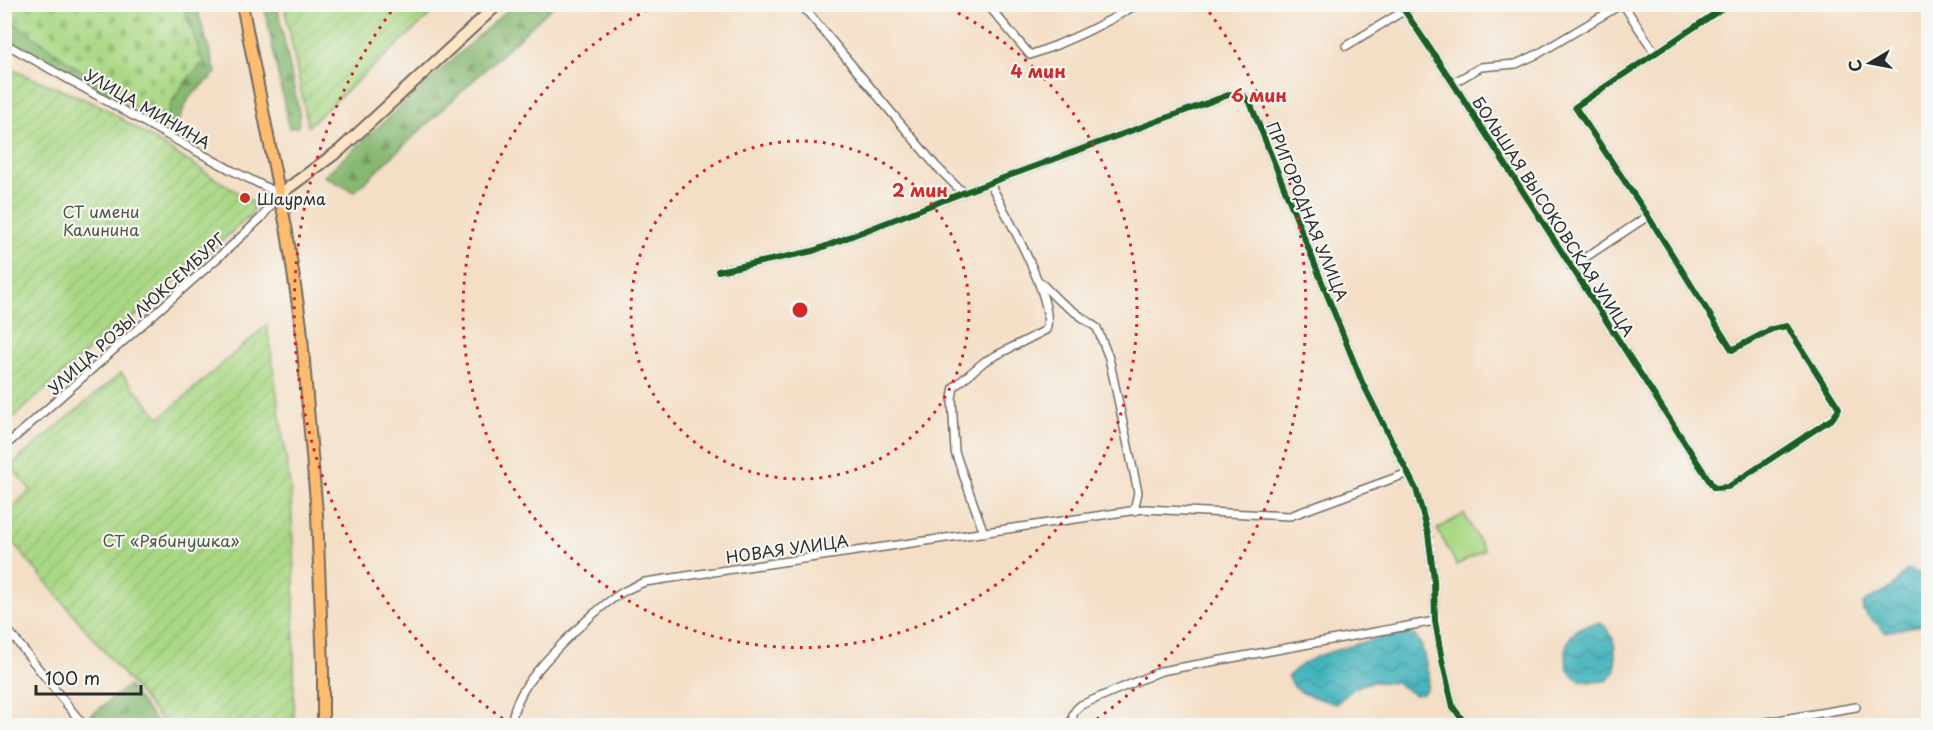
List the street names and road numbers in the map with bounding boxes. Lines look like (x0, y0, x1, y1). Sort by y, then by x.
street label: УЛИЦА МИНИНА (81, 62, 215, 154)
street label: БОЛЬШАЯ ВЫСОКОВСКАЯ УЛИЦА (1467, 91, 1641, 341)
street label: ПРИГОРОДНАЯ УЛИЦА (1261, 118, 1355, 304)
street label: УЛИЦА РОЗЫ ЛЮКСЕМБУРГ (42, 226, 230, 399)
street label: НОВАЯ УЛИЦА (724, 528, 850, 568)

